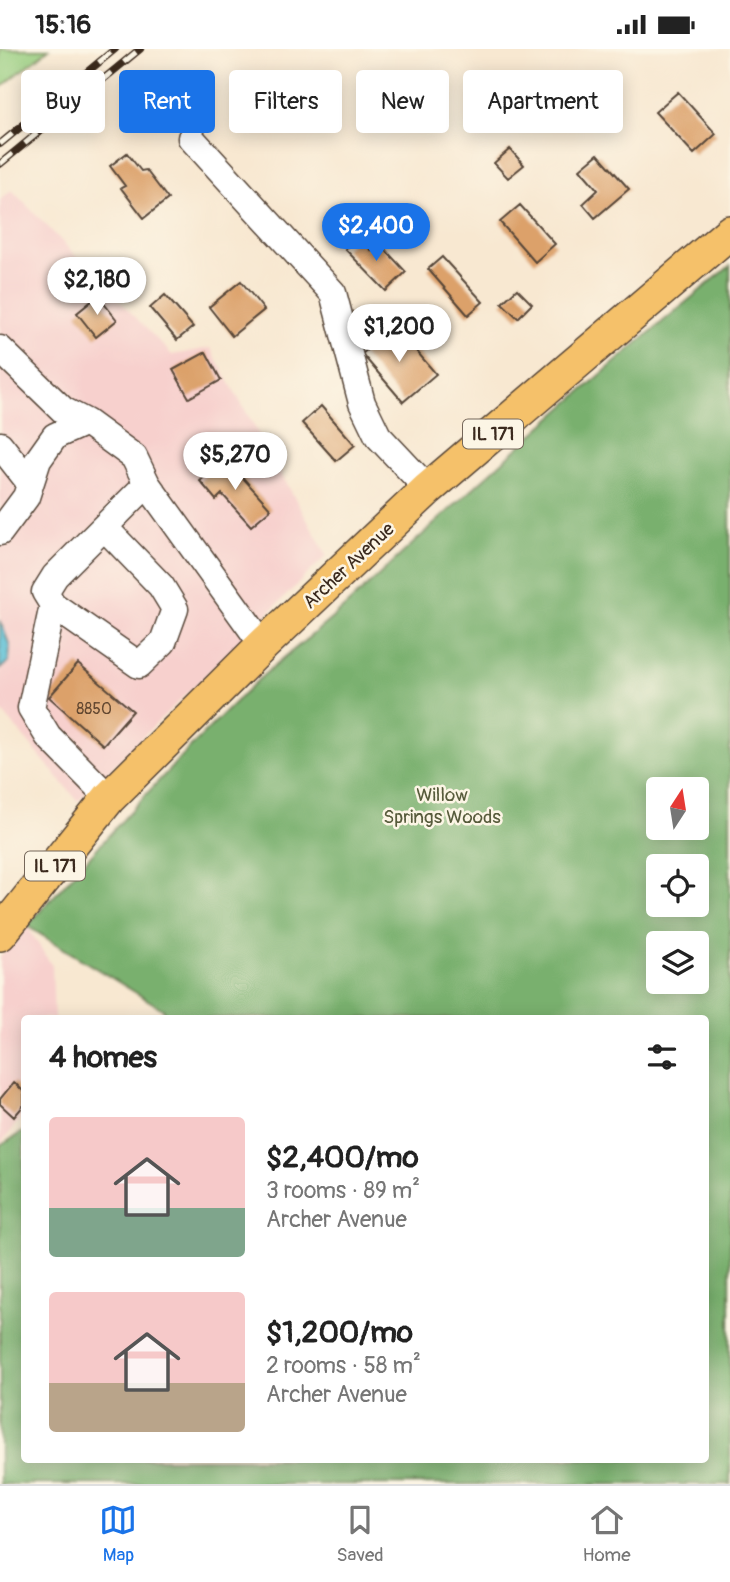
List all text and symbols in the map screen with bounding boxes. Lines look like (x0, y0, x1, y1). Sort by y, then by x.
text: 15:16 (35, 9, 92, 41)
chip: Buy (21, 70, 105, 133)
chip: Rent (119, 70, 215, 133)
chip: Filters (229, 70, 342, 133)
chip: New (356, 70, 449, 133)
chip: Apartment (463, 70, 623, 133)
pin: $2,400 (319, 203, 433, 263)
text: $2,400 (338, 211, 414, 240)
pin: $2,180 (40, 257, 154, 317)
text: $2,180 (63, 265, 131, 294)
pin: $1,200 (342, 305, 456, 364)
text: $1,200 (363, 312, 435, 341)
road number: IL 171 (463, 419, 523, 449)
pin: $5,270 (178, 433, 292, 492)
text: $5,270 (199, 440, 271, 469)
street label: Archer Avenue (298, 517, 400, 614)
house number: 8850 (76, 699, 112, 719)
north arrow (646, 777, 709, 840)
map controls (646, 777, 709, 994)
park label: Willow Springs Woods (383, 783, 501, 829)
road number: IL 171 (25, 851, 85, 881)
button: locate (646, 854, 709, 917)
button: layers (646, 931, 709, 994)
icon: filters (643, 1038, 681, 1076)
text: 4 homes (49, 1039, 157, 1076)
text: $2,400/mo (266, 1139, 419, 1176)
icon: home (105, 1145, 189, 1229)
text: 3 rooms · 89 m² (266, 1176, 420, 1205)
text: Archer Avenue (266, 1205, 407, 1234)
text: $1,200/mo (266, 1314, 413, 1351)
icon: home (105, 1320, 189, 1404)
text: 2 rooms · 58 m² (266, 1351, 421, 1380)
text: Archer Avenue (266, 1380, 407, 1409)
tab: Map (99, 1501, 137, 1567)
tab: Saved (336, 1501, 384, 1567)
tab: Home (583, 1501, 631, 1567)

